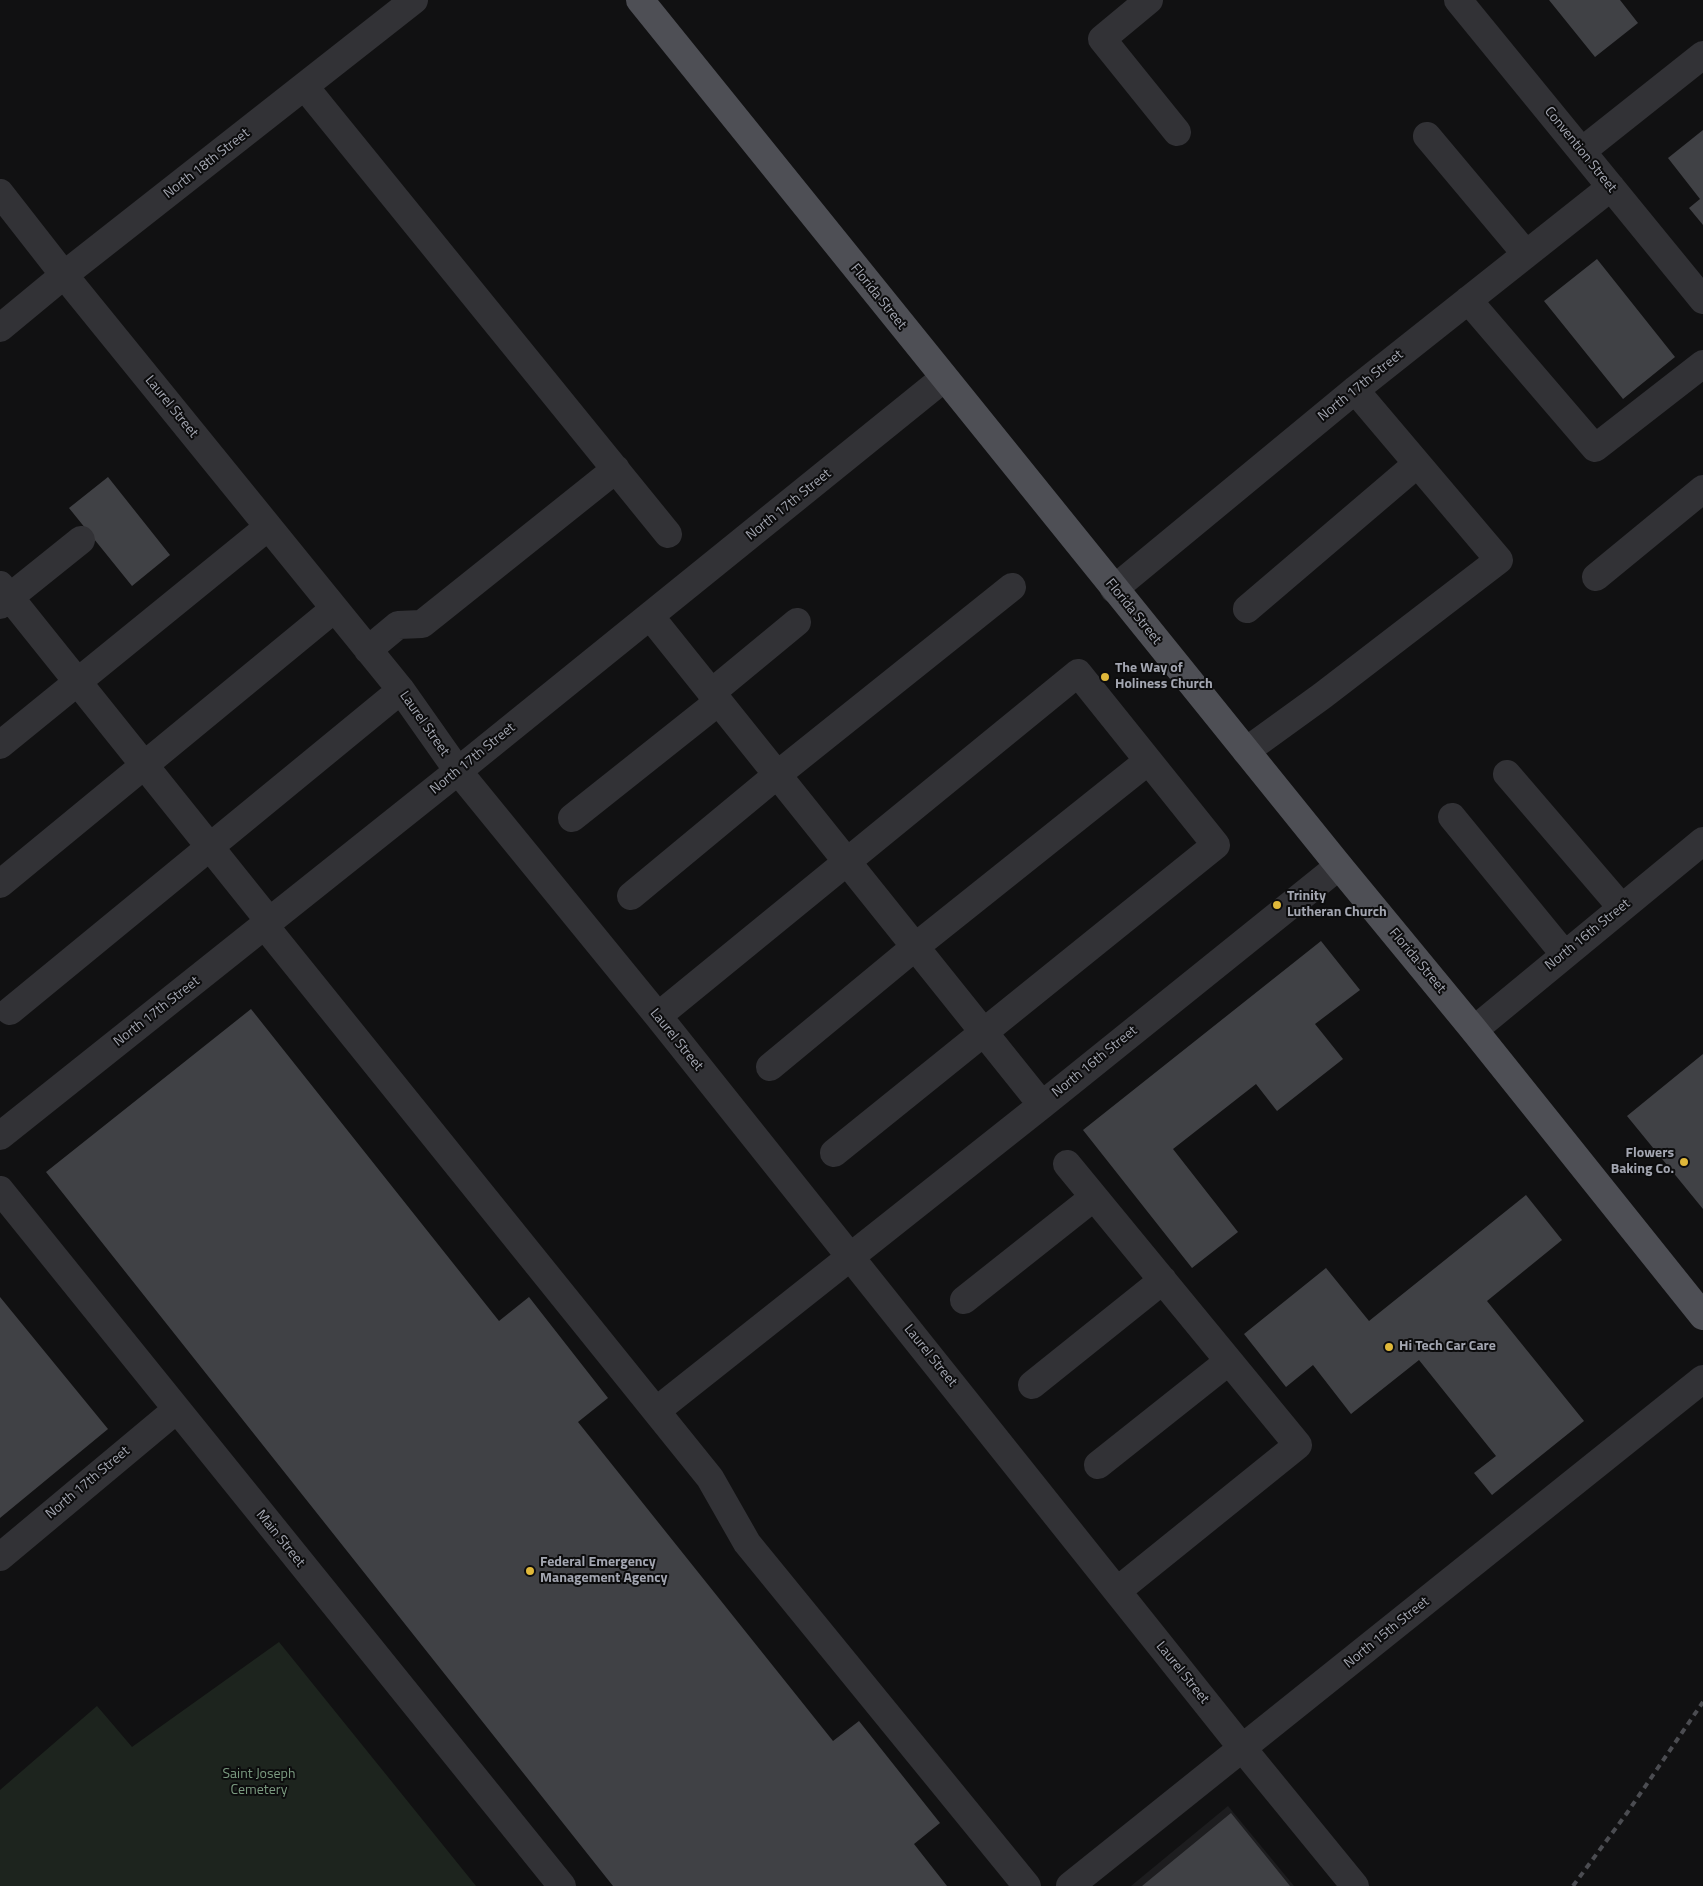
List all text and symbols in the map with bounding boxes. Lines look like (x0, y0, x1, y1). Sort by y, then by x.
street label: Convention Street (1540, 104, 1620, 196)
street label: North 18th Street (161, 125, 253, 203)
street label: Florida Street (846, 261, 910, 333)
street label: North 17th Street (1315, 347, 1407, 425)
street label: Laurel Street (141, 372, 201, 442)
street label: North 17th Street (743, 466, 835, 544)
street label: Florida Street (1101, 576, 1165, 648)
place label: The Way of Holiness Church (1115, 661, 1213, 694)
marker: The Way of Holiness Church (1099, 671, 1111, 683)
street label: Laurel Street (396, 688, 452, 760)
street label: North 17th Street (427, 720, 519, 798)
place label: Trinity Lutheran Church (1287, 889, 1387, 922)
street label: North 16th Street (1542, 896, 1634, 974)
marker: Trinity Lutheran Church (1271, 899, 1283, 911)
street label: Florida Street (1385, 925, 1449, 997)
street label: North 17th Street (111, 973, 203, 1051)
street label: Laurel Street (646, 1005, 706, 1075)
street label: North 16th Street (1049, 1023, 1141, 1101)
place label: Flowers Baking Co. (1611, 1146, 1674, 1178)
marker: Flowers Baking Co. (1678, 1156, 1690, 1168)
street label: Laurel Street (900, 1321, 960, 1391)
place label: Hi Tech Car Care (1399, 1339, 1496, 1355)
marker: Hi Tech Car Care (1383, 1341, 1395, 1353)
street label: North 17th Street (43, 1443, 133, 1523)
street label: Main Street (252, 1507, 308, 1571)
place label: Federal Emergency Management Agency (540, 1555, 667, 1588)
marker: Federal Emergency Management Agency (524, 1565, 536, 1577)
street label: North 15th Street (1341, 1594, 1433, 1672)
street label: Laurel Street (1152, 1638, 1212, 1708)
park label: Saint Joseph Cemetery (223, 1767, 295, 1800)

